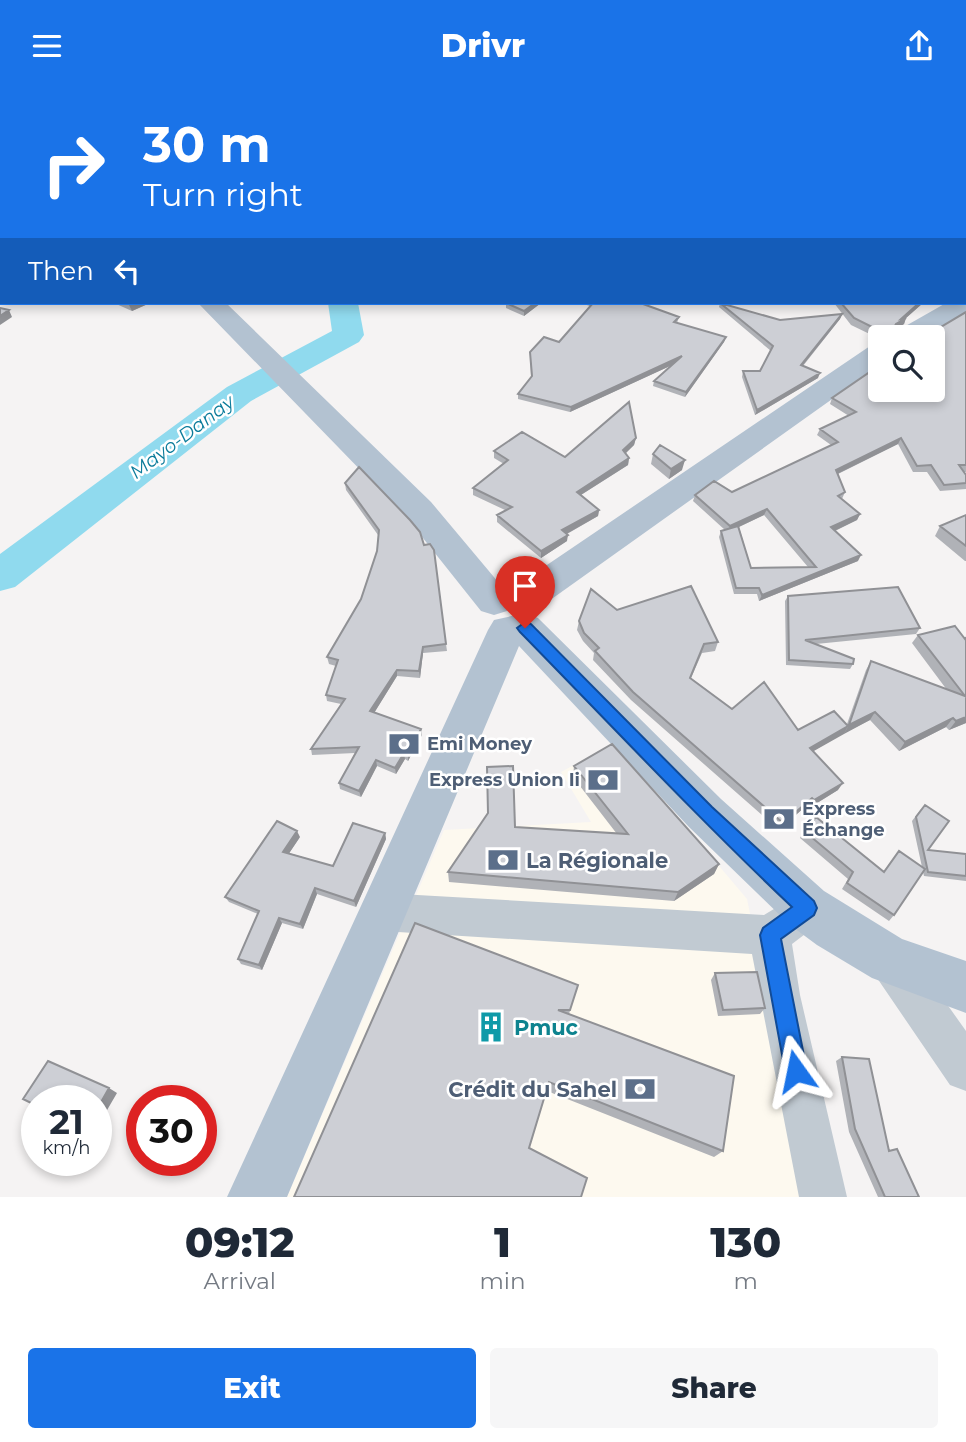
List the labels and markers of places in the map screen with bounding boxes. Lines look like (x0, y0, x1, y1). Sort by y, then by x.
pin (495, 556, 555, 628)
bank icon: Emi Money (387, 727, 421, 761)
place label: Emi Money (427, 733, 532, 755)
bank icon: Express Union Ii (586, 763, 620, 797)
place label: Express Union Ii (429, 769, 580, 791)
place label: Express Échange (802, 798, 885, 841)
bank icon: Express Échange (762, 802, 796, 836)
bank icon: La Régionale (486, 843, 520, 877)
place label: La Régionale (526, 848, 668, 873)
building icon: Pmuc (474, 1010, 508, 1044)
place label: Pmuc (514, 1015, 579, 1040)
bank icon: Crédit du Sahel (623, 1072, 657, 1106)
place label: Crédit du Sahel (448, 1077, 617, 1102)

